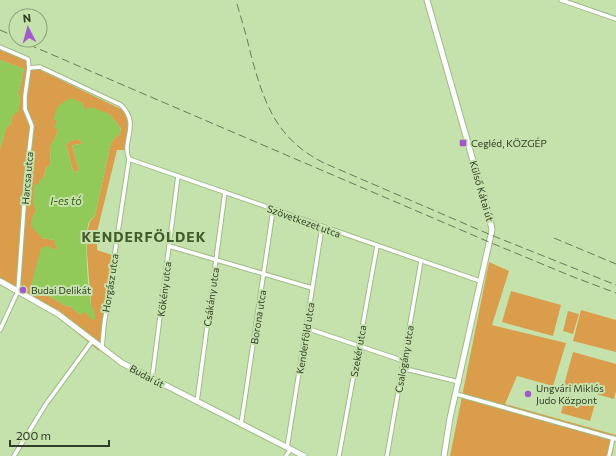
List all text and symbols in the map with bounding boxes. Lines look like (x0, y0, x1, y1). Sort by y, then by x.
north arrow (8, 8, 48, 48)
text: N (22, 11, 32, 24)
place label: Cegléd, KÖZGÉP (471, 137, 547, 149)
marker: Cegléd, KÖZGÉP (458, 138, 468, 148)
street label: Harcsa utca (19, 151, 35, 205)
street label: Külső Kátai út (468, 159, 496, 223)
water label: I-es tó (50, 194, 82, 207)
street label: Szövetkezet utca (266, 202, 342, 240)
district label: KENDERFÖLDEK (82, 228, 206, 245)
street label: Horgász utca (99, 253, 121, 313)
street label: Kökény utca (155, 261, 173, 317)
street label: Csákány utca (201, 267, 221, 327)
place label: Budai Delikát (31, 284, 91, 296)
marker: Budai Delikát (18, 285, 28, 295)
street label: Borona utca (248, 289, 268, 345)
street label: Kenderföld utca (293, 301, 317, 375)
street label: Szekér utca (348, 324, 368, 378)
street label: Csalogány utca (392, 324, 416, 394)
street label: Budai út (128, 362, 166, 390)
place label: Ungvári Miklós Judo Központ (536, 382, 604, 406)
marker: Ungvári Miklós Judo Központ (523, 389, 533, 399)
scale bar (10, 422, 109, 448)
text: 200 m (16, 428, 51, 442)

